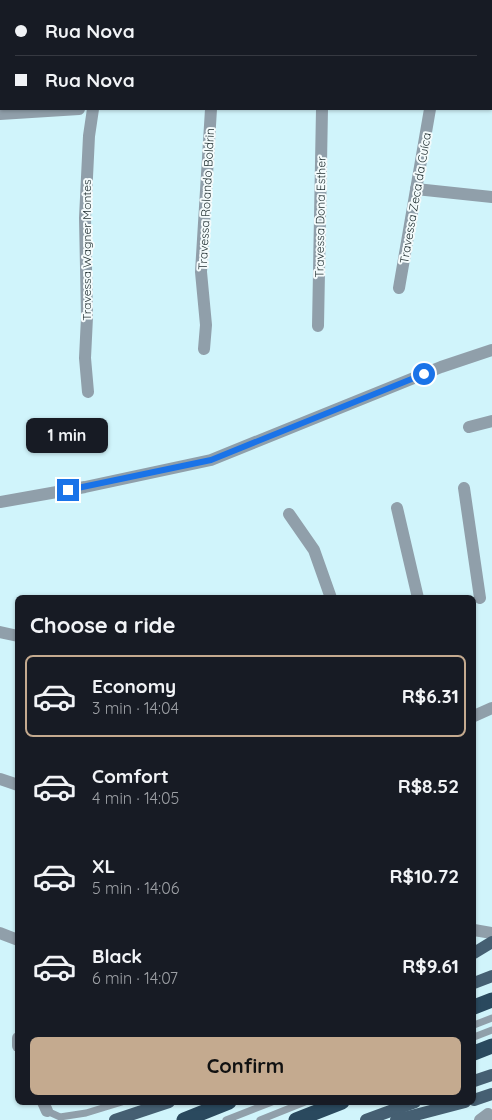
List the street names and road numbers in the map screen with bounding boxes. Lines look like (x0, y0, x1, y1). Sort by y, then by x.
street label: Travessa Rolando Boldrin (195, 128, 217, 270)
street label: Travessa Zeca da Cuíca (396, 131, 434, 265)
street label: Travessa Dona Esther (311, 156, 329, 278)
street label: Travessa Wagner Montes (79, 179, 94, 321)

